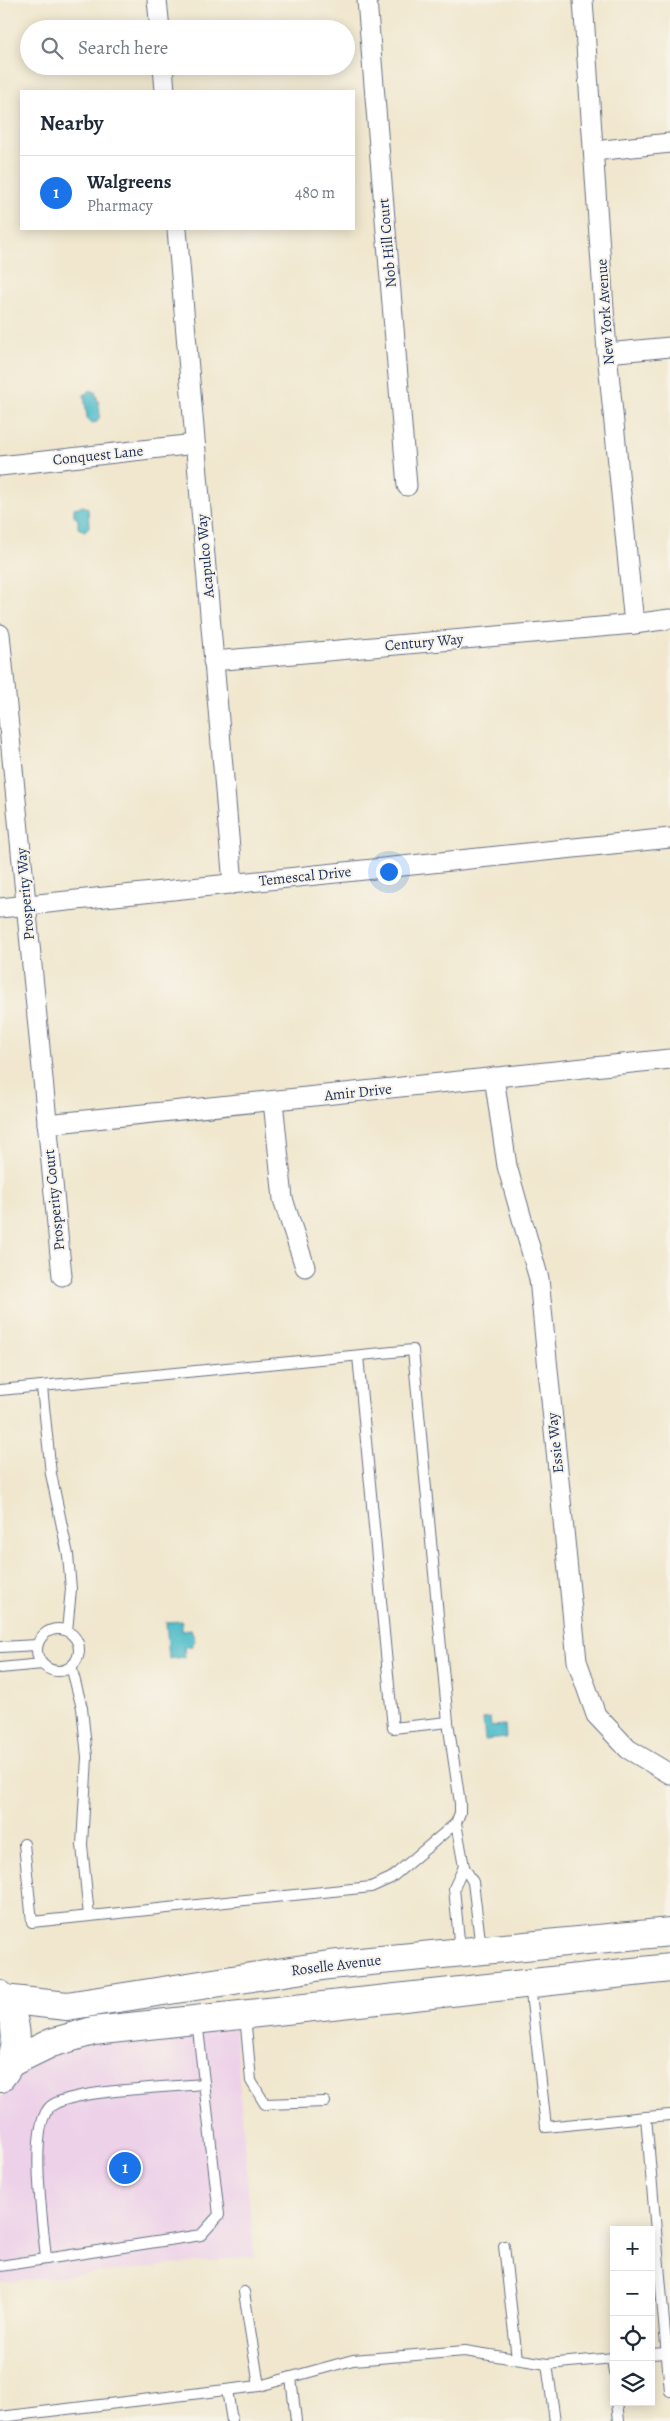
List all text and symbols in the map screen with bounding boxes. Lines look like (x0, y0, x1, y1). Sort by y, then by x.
search box (20, 20, 355, 75)
icon: search (38, 34, 66, 62)
text: Search here (78, 35, 168, 61)
text: Nearby (40, 109, 103, 137)
text: Walgreens (87, 169, 171, 195)
text: 1 (53, 182, 59, 204)
text: 480 m (295, 182, 335, 204)
text: Pharmacy (87, 195, 153, 217)
street label: Nob Hill Court (373, 197, 401, 289)
street label: New York Avenue (591, 258, 619, 366)
street label: Conquest Lane (52, 440, 144, 470)
street label: Acapulco Way (191, 513, 219, 600)
street label: Century Way (384, 629, 464, 655)
street label: Prosperity Way (11, 847, 39, 941)
your location (376, 859, 402, 885)
street label: Temescal Drive (258, 861, 352, 891)
street label: Amir Drive (322, 1078, 393, 1106)
street label: Prosperity Court (39, 1148, 69, 1252)
street label: Essie Way (542, 1411, 568, 1474)
street label: Roselle Avenue (290, 1950, 382, 1980)
pin: 1 (109, 2149, 141, 2187)
map controls (610, 2226, 655, 2406)
button: + (610, 2226, 655, 2271)
button: − (610, 2271, 655, 2316)
button: locate (610, 2316, 655, 2361)
button: layers (610, 2361, 655, 2406)

